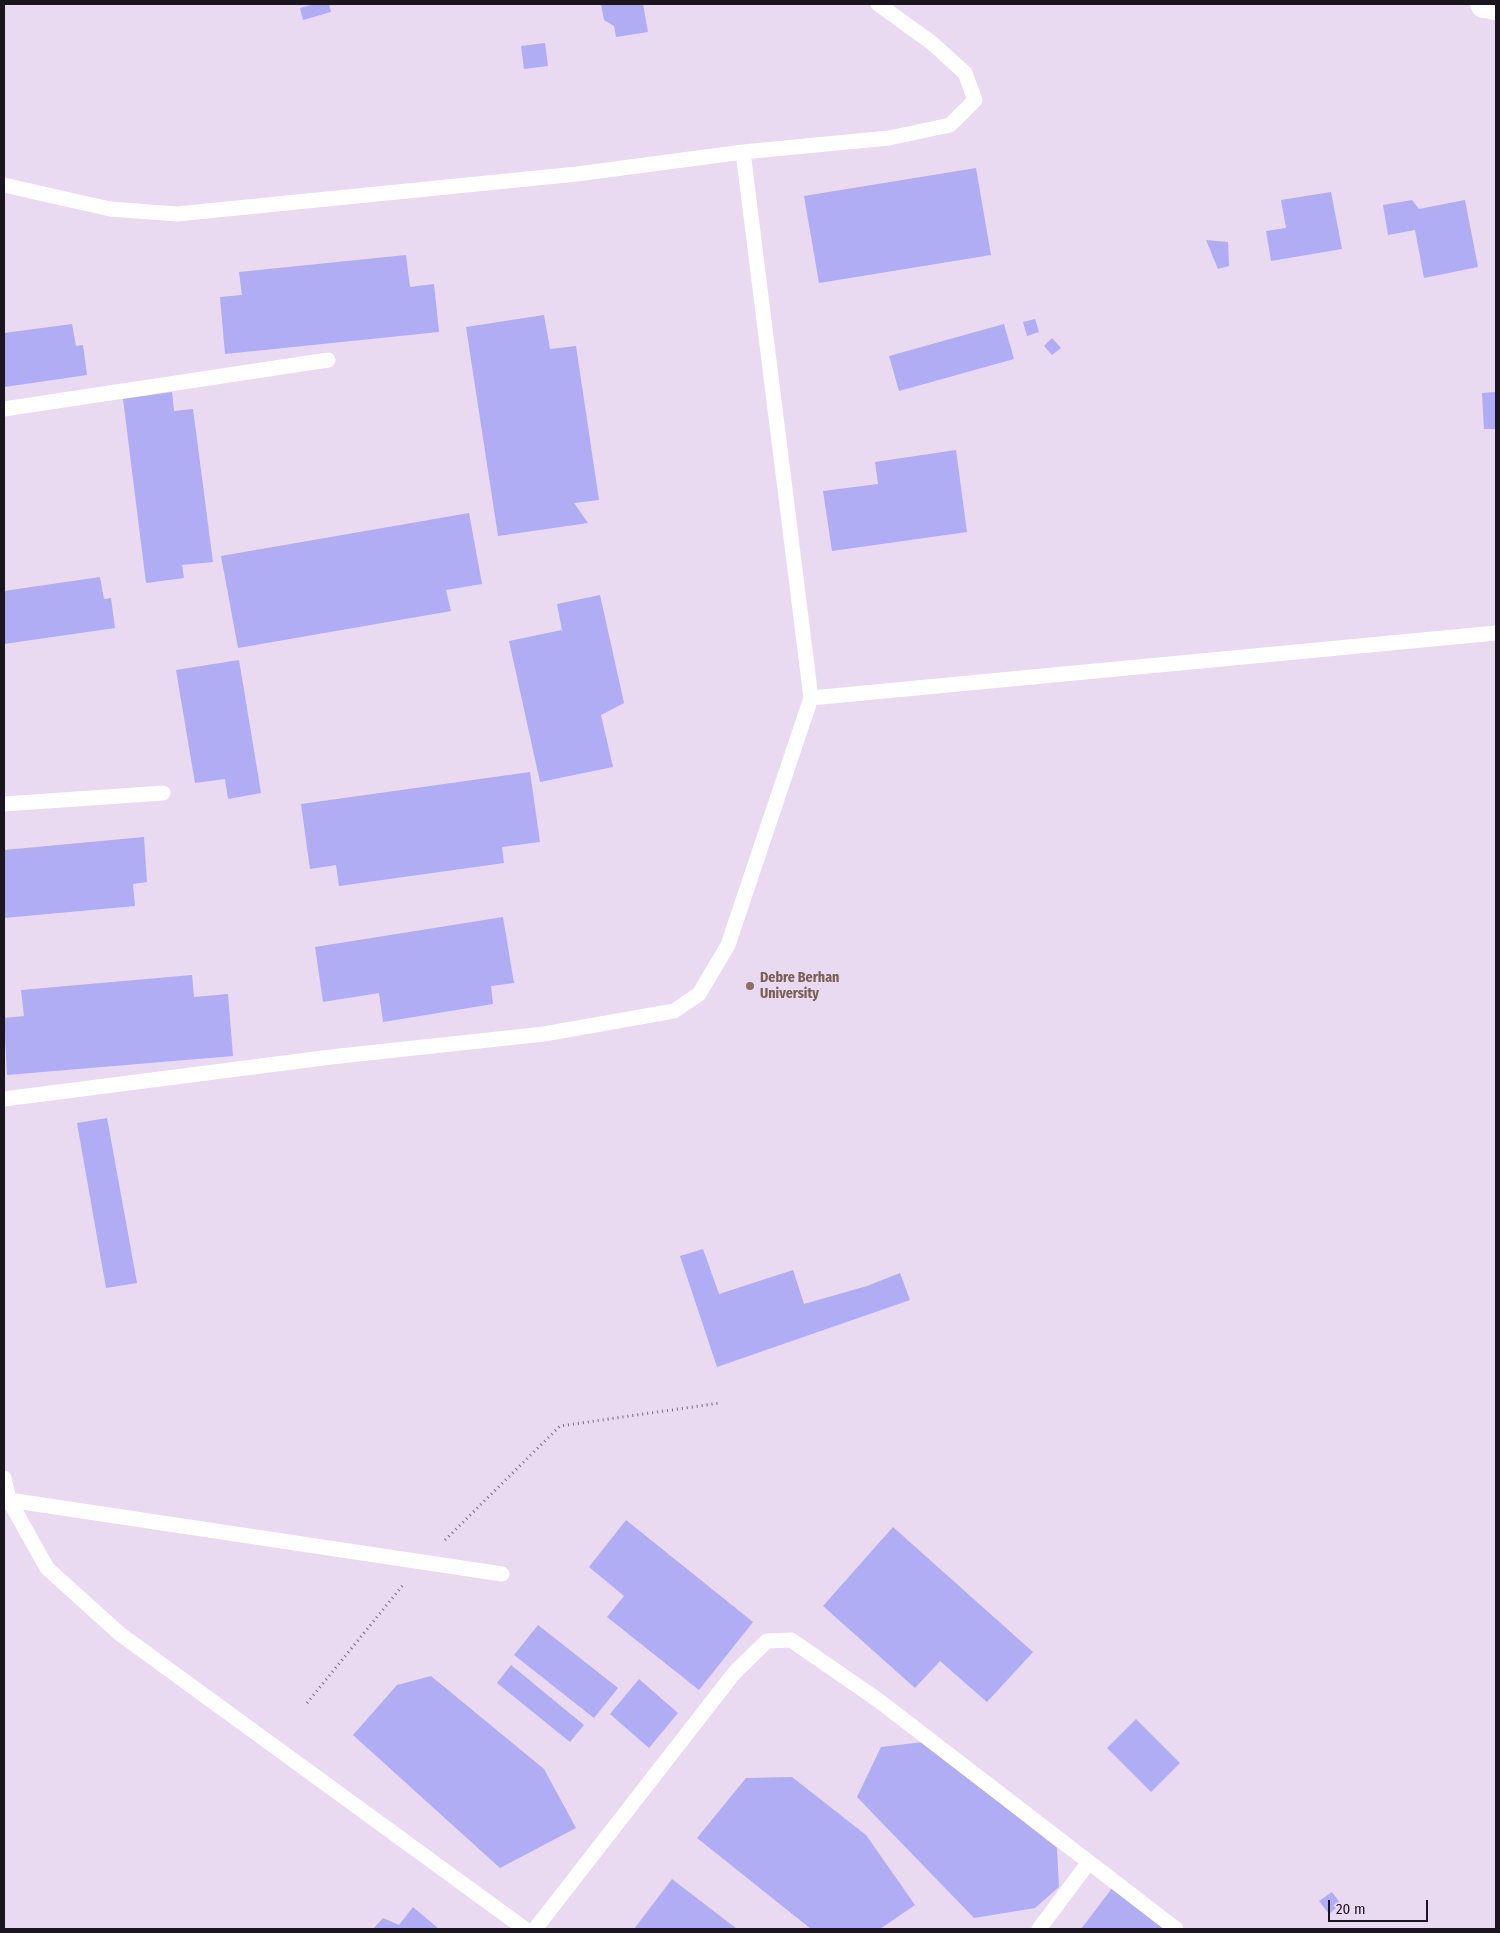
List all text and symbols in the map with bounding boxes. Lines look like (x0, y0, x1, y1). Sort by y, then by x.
place label: Debre Berhan University (760, 970, 839, 1002)
marker: Debre Berhan University (744, 980, 756, 992)
scale bar (1330, 1890, 1430, 1922)
text: 20 m (1336, 1900, 1366, 1918)

